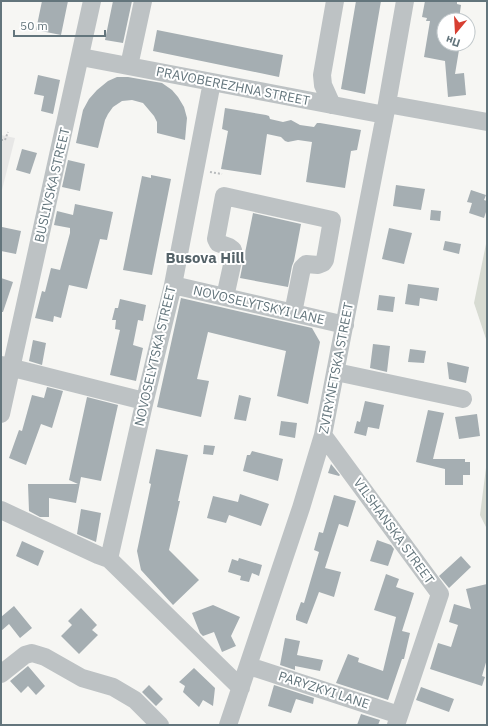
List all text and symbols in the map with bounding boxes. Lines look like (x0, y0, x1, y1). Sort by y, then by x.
scale bar (14, 12, 105, 38)
north arrow (436, 12, 476, 52)
text: 50 m (20, 18, 48, 33)
text: Пн (444, 33, 462, 50)
street label: PRAVOBEREZHNA STREET (155, 63, 312, 109)
street label: BUSLIVSKA STREET (31, 125, 74, 244)
district label: Busova Hill (166, 248, 245, 267)
street label: NOVOSELYTSKYI LANE (192, 282, 326, 328)
street label: NOVOSELYTSKA STREET (131, 283, 180, 428)
street label: ZVIRYNETSKA STREET (315, 300, 357, 435)
street label: VILSHANSKA STREET (350, 475, 438, 588)
street label: PARYZKYI LANE (276, 667, 372, 713)

